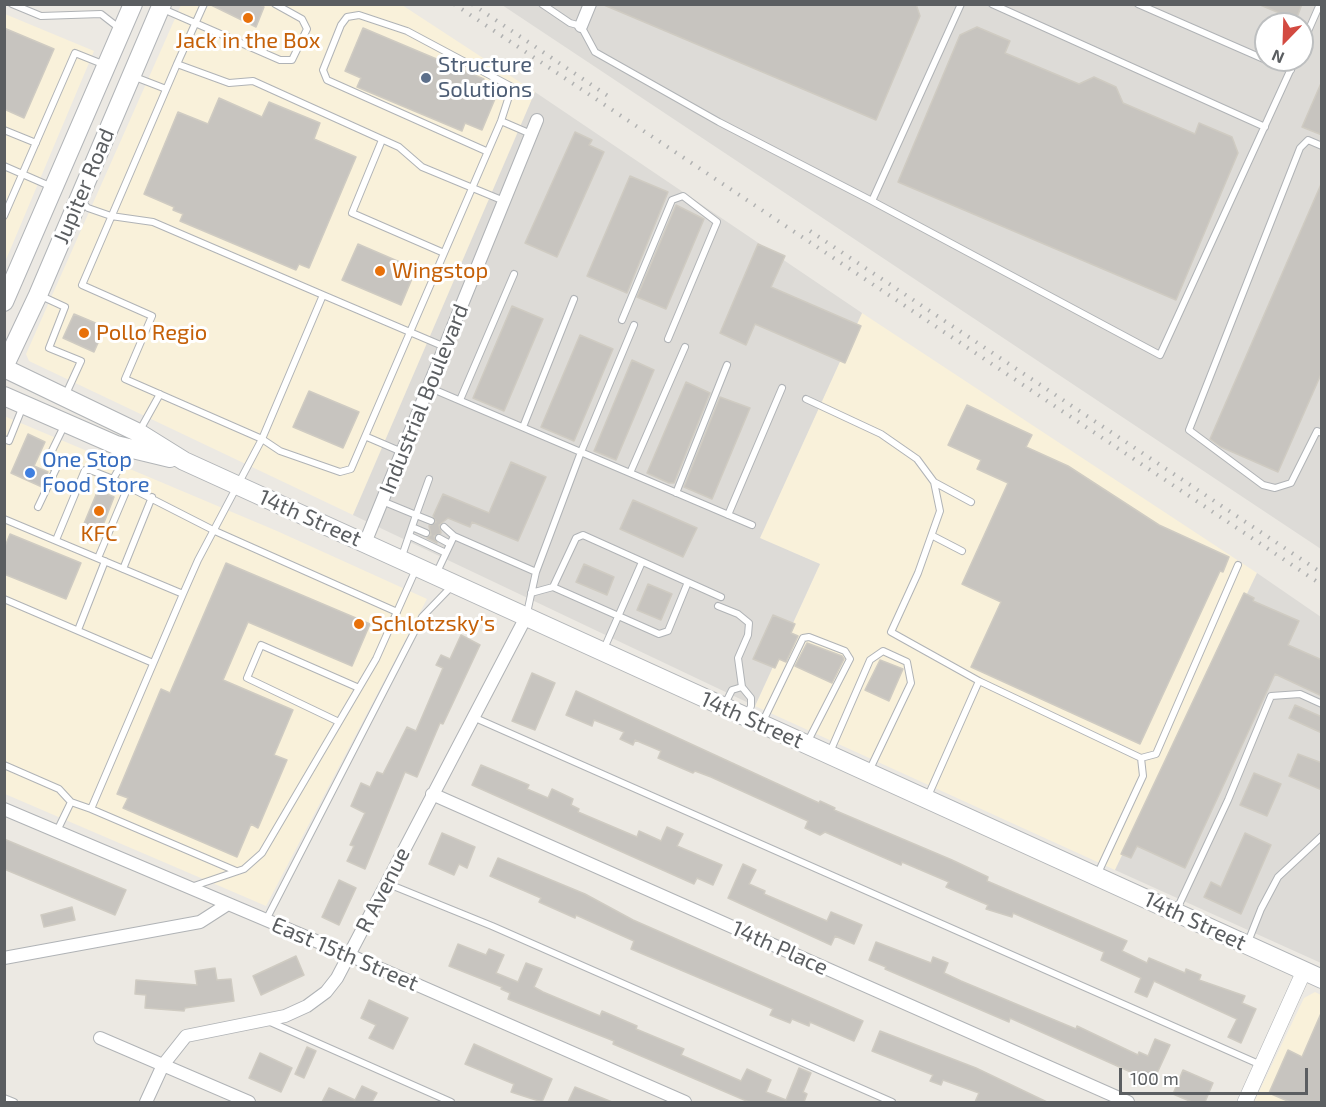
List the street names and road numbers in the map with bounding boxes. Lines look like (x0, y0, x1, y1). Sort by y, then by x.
street label: Jupiter Road (48, 124, 120, 248)
street label: Industrial Boulevard (374, 300, 474, 498)
street label: 14th Street (255, 484, 365, 552)
street label: 14th Street (697, 686, 807, 754)
street label: R Avenue (350, 843, 416, 937)
street label: 14th Street (1140, 886, 1250, 956)
street label: East 15th Street (268, 911, 422, 997)
street label: 14th Place (728, 915, 832, 981)

